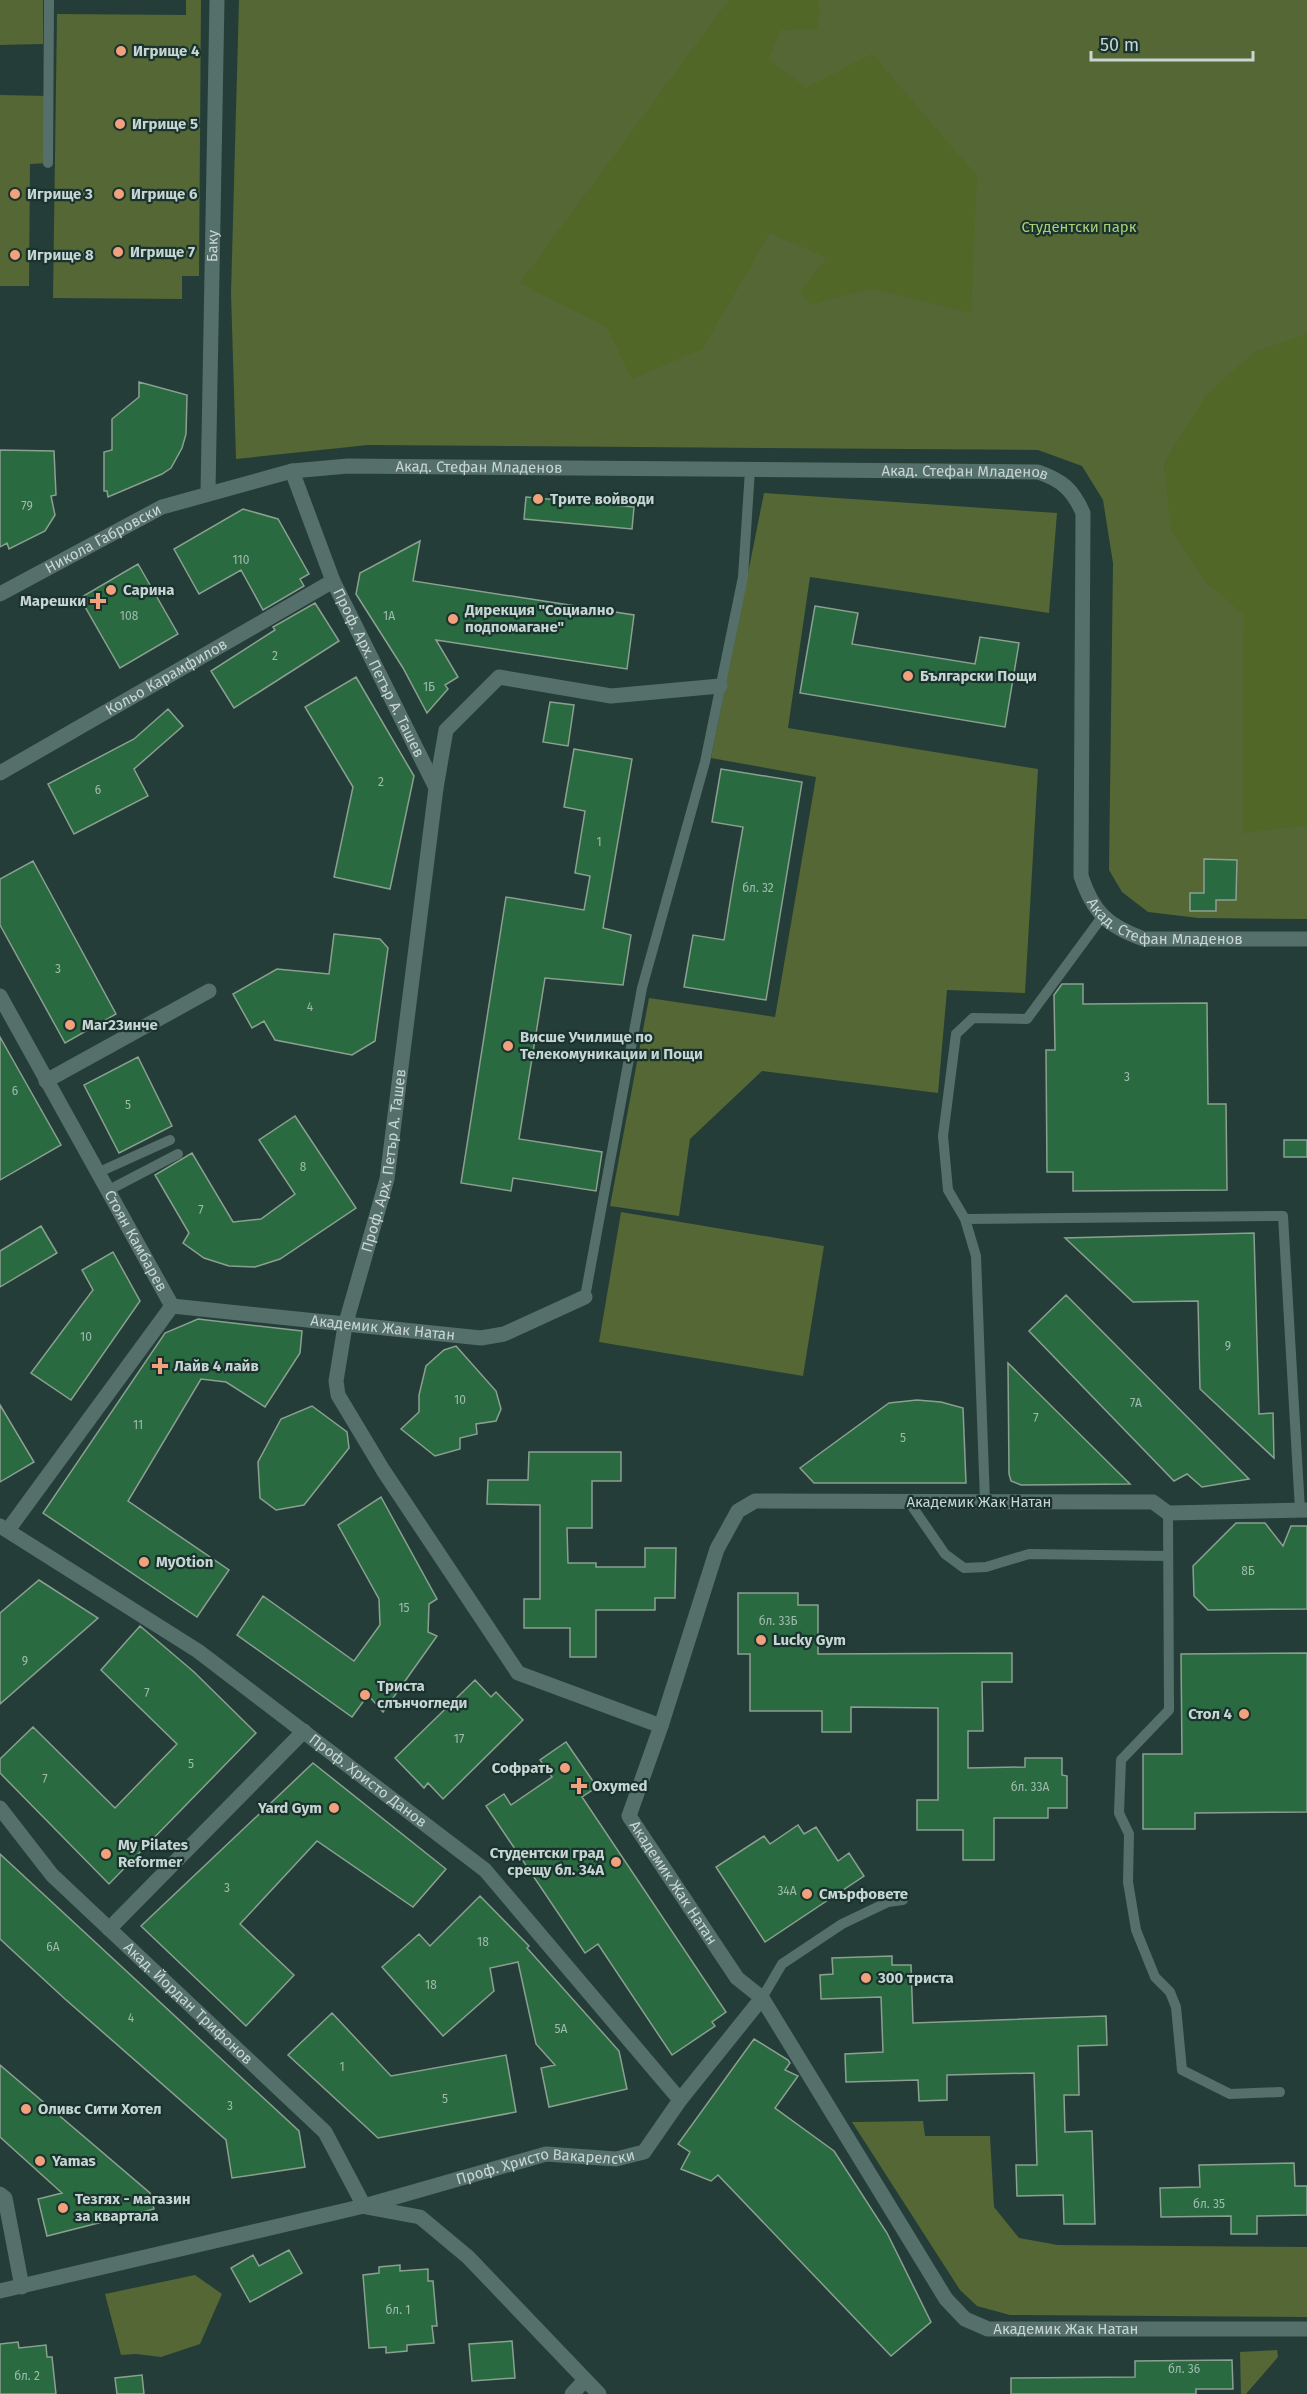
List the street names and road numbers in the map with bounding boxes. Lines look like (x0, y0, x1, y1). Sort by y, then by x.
street label: Баку (203, 229, 222, 262)
street label: Акад. Стефан Младенов (395, 457, 563, 477)
street label: Акад. Стефан Младенов (881, 462, 1051, 484)
street label: Никола Габровски (42, 500, 164, 577)
street label: Проф. Арх. Петър А. Ташев (329, 585, 428, 760)
street label: Кольо Карамфилов (102, 635, 230, 719)
street label: Акад. Стефан Младенов (1083, 895, 1243, 948)
street label: Проф. Арх. Петър А. Ташев (358, 1068, 410, 1254)
street label: Стоян Камбарев (101, 1187, 171, 1295)
street label: Академик Жак Натан (310, 1311, 456, 1344)
street label: Академик Жак Натан (906, 1493, 1052, 1511)
street label: Проф. Христо Данов (306, 1730, 430, 1831)
street label: Академик Жак Натан (626, 1817, 721, 1948)
street label: Акад. Йордан Трифонов (120, 1938, 257, 2068)
street label: Проф. Христо Вакарелски (454, 2145, 637, 2188)
street label: Академик Жак Натан (993, 2320, 1139, 2338)

